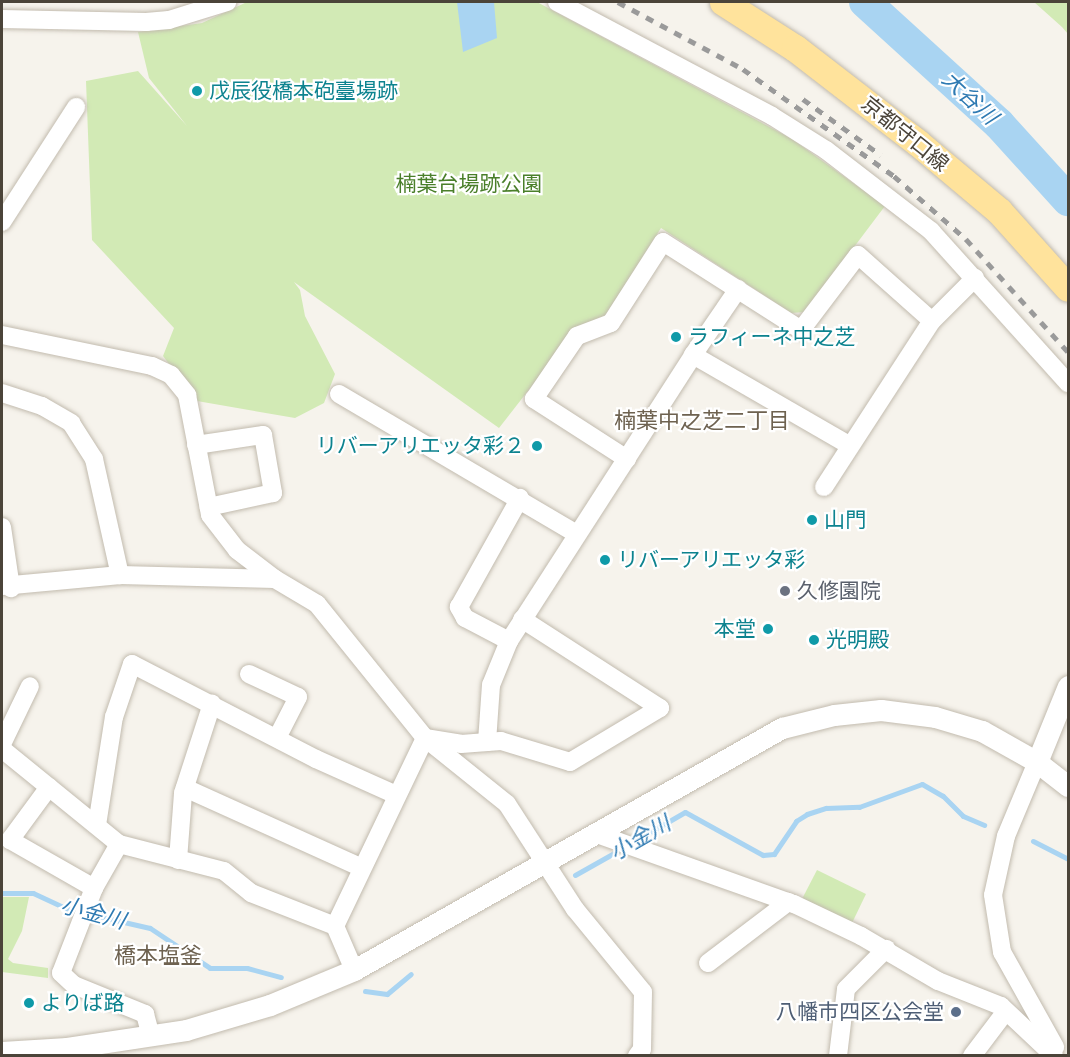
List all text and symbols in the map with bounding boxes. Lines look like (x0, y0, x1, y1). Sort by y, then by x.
water label: 大谷川 (937, 66, 1003, 130)
place label: 戊辰役橋本砲臺場跡 (209, 78, 398, 104)
marker: 戊辰役橋本砲臺場跡 (190, 84, 204, 98)
street label: 京都守口線 (856, 91, 954, 177)
park label: 楠葉台場跡公園 (396, 171, 542, 197)
place label: ラフィーネ中之芝 (688, 324, 856, 350)
marker: ラフィーネ中之芝 (669, 330, 683, 344)
district label: 楠葉中之芝二丁目 (614, 408, 790, 434)
place label: リバーアリエッタ彩２ (315, 433, 525, 459)
marker: リバーアリエッタ彩２ (530, 439, 544, 453)
place label: 山門 (824, 507, 866, 533)
marker: 山門 (805, 513, 819, 527)
place label: リバーアリエッタ彩 (617, 547, 806, 573)
marker: リバーアリエッタ彩 (598, 553, 612, 567)
place label: 久修園院 (797, 578, 881, 604)
marker: 久修園院 (778, 584, 792, 598)
place label: 本堂 (714, 616, 756, 642)
marker: 本堂 (761, 622, 775, 636)
place label: 光明殿 (826, 627, 889, 653)
marker: 光明殿 (807, 633, 821, 647)
water label: 小金川 (605, 810, 675, 866)
water label: 小金川 (58, 892, 128, 934)
district label: 橋本塩釜 (114, 943, 202, 969)
place label: よりば路 (41, 990, 125, 1016)
marker: よりば路 (22, 996, 36, 1010)
place label: 八幡市四区公会堂 (776, 999, 944, 1025)
marker: 八幡市四区公会堂 (949, 1005, 963, 1019)

